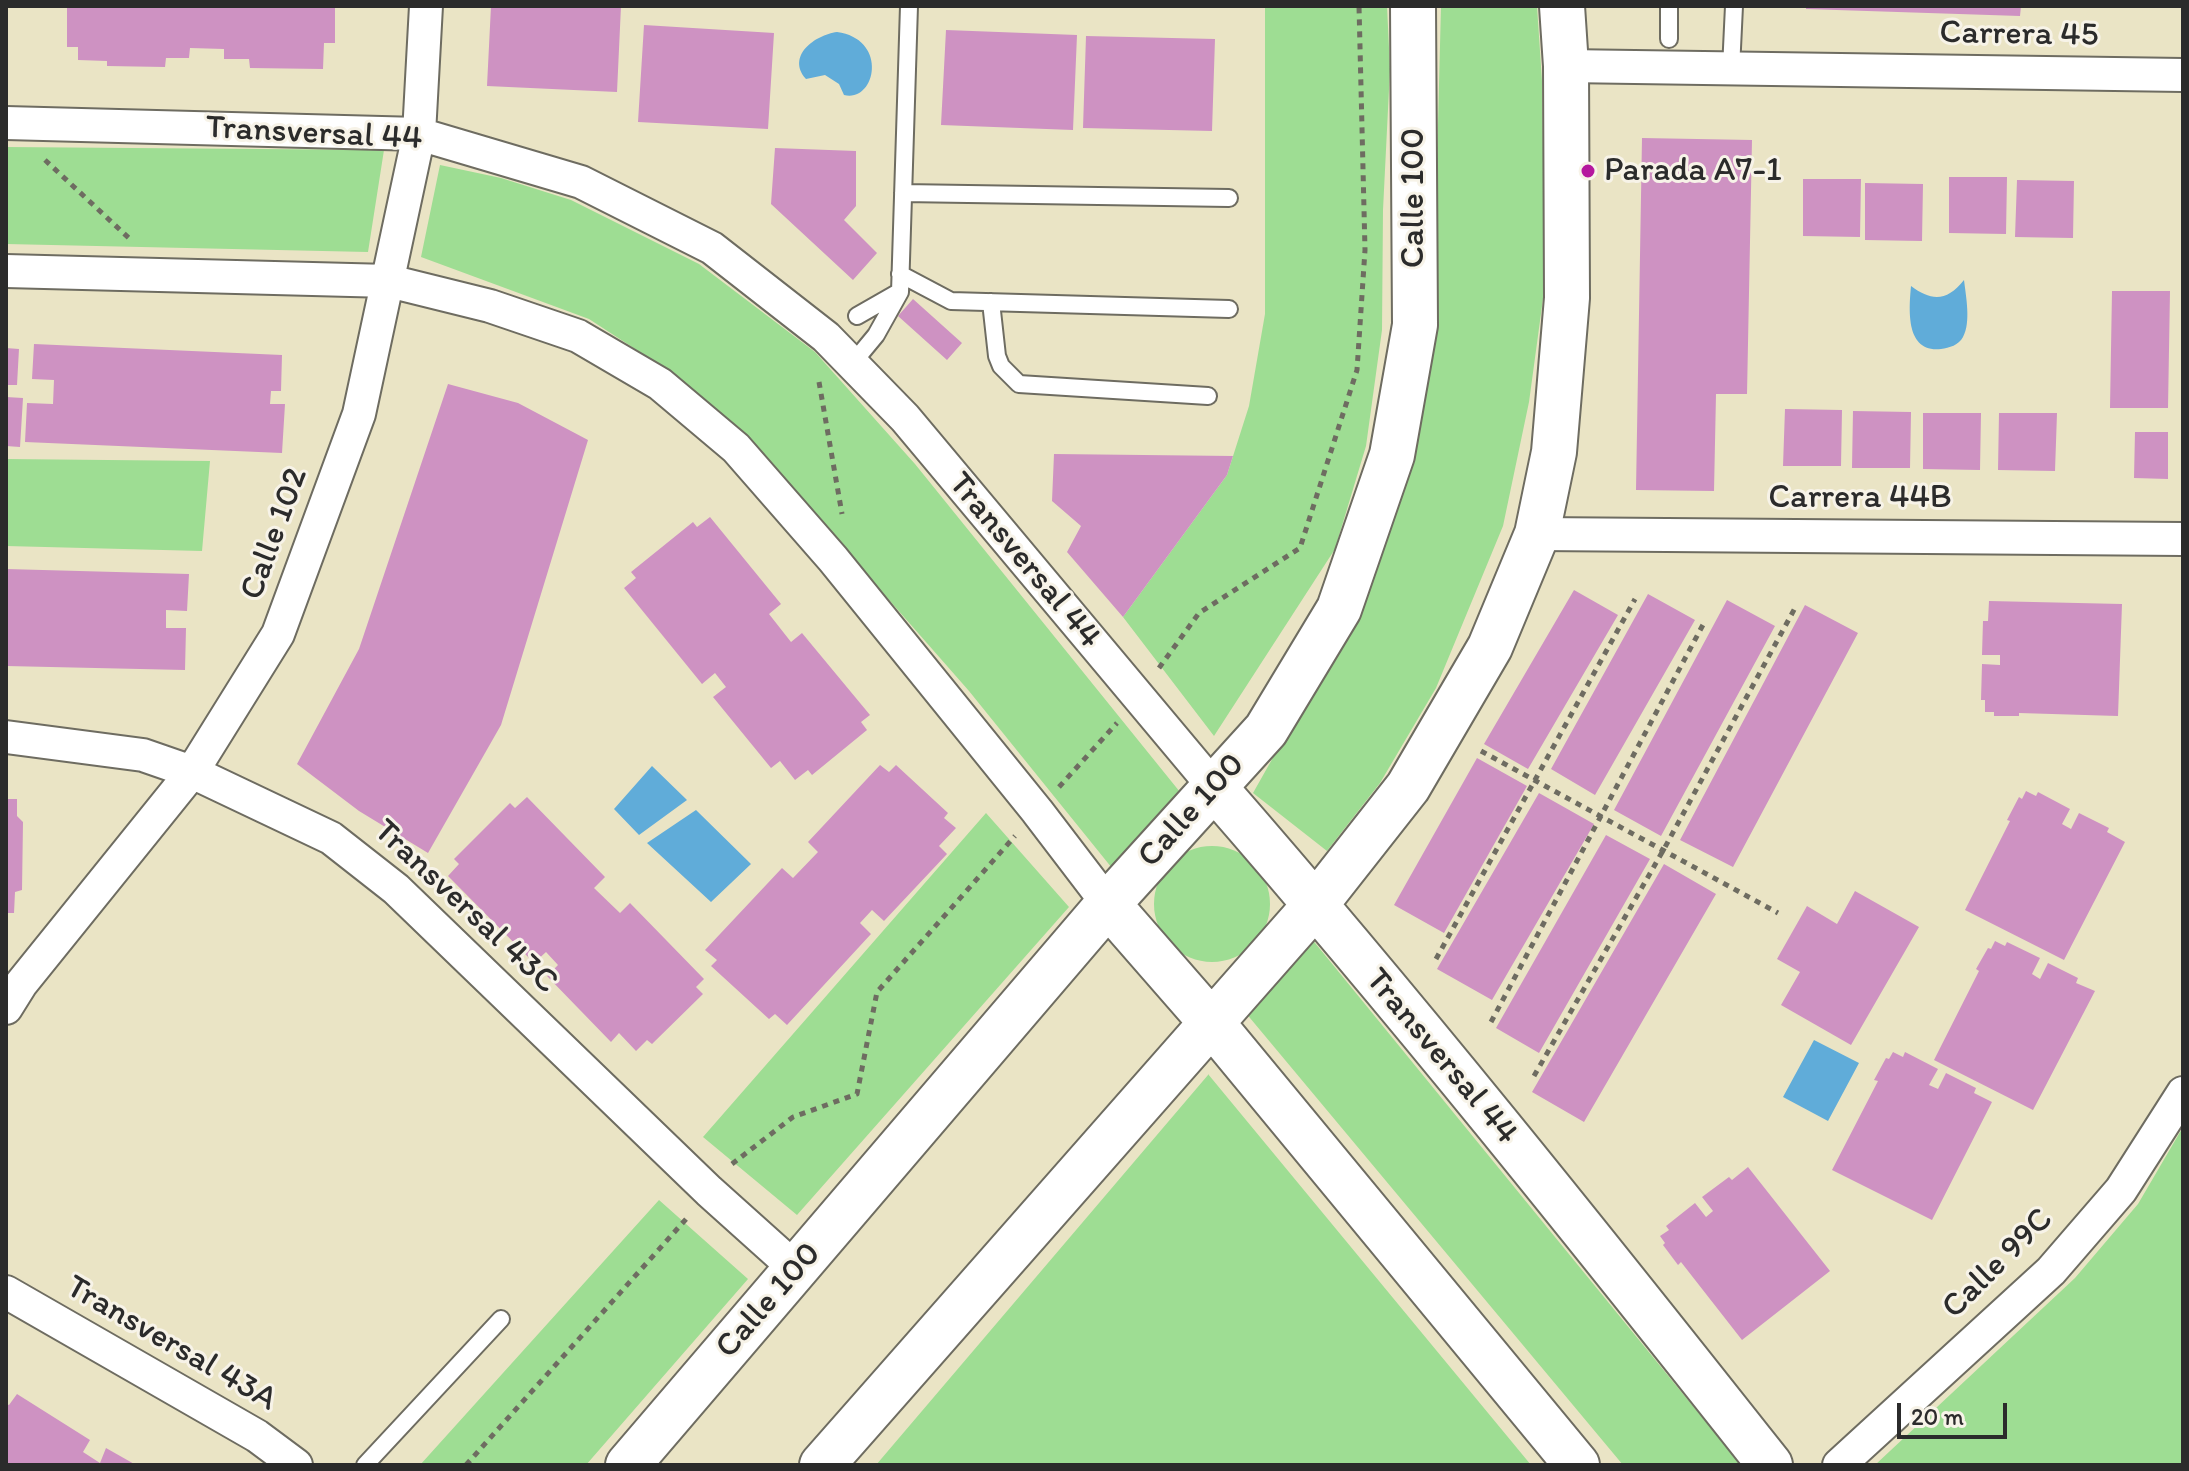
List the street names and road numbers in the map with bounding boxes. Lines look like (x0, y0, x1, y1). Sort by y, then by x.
street label: Carrera 45 (1939, 13, 2099, 57)
street label: Transversal 44 (205, 108, 423, 160)
street label: Calle 100 (1394, 128, 1434, 268)
street label: Calle 102 (232, 463, 318, 605)
street label: Transversal 44 (939, 465, 1109, 657)
street label: Carrera 44B (1768, 478, 1952, 518)
street label: Calle 100 (1130, 745, 1254, 877)
street label: Transversal 43C (364, 811, 566, 1003)
street label: Transversal 44 (1356, 961, 1526, 1153)
street label: Calle 99C (1934, 1200, 2062, 1328)
street label: Calle 100 (708, 1235, 830, 1367)
street label: Transversal 43A (58, 1267, 284, 1421)

